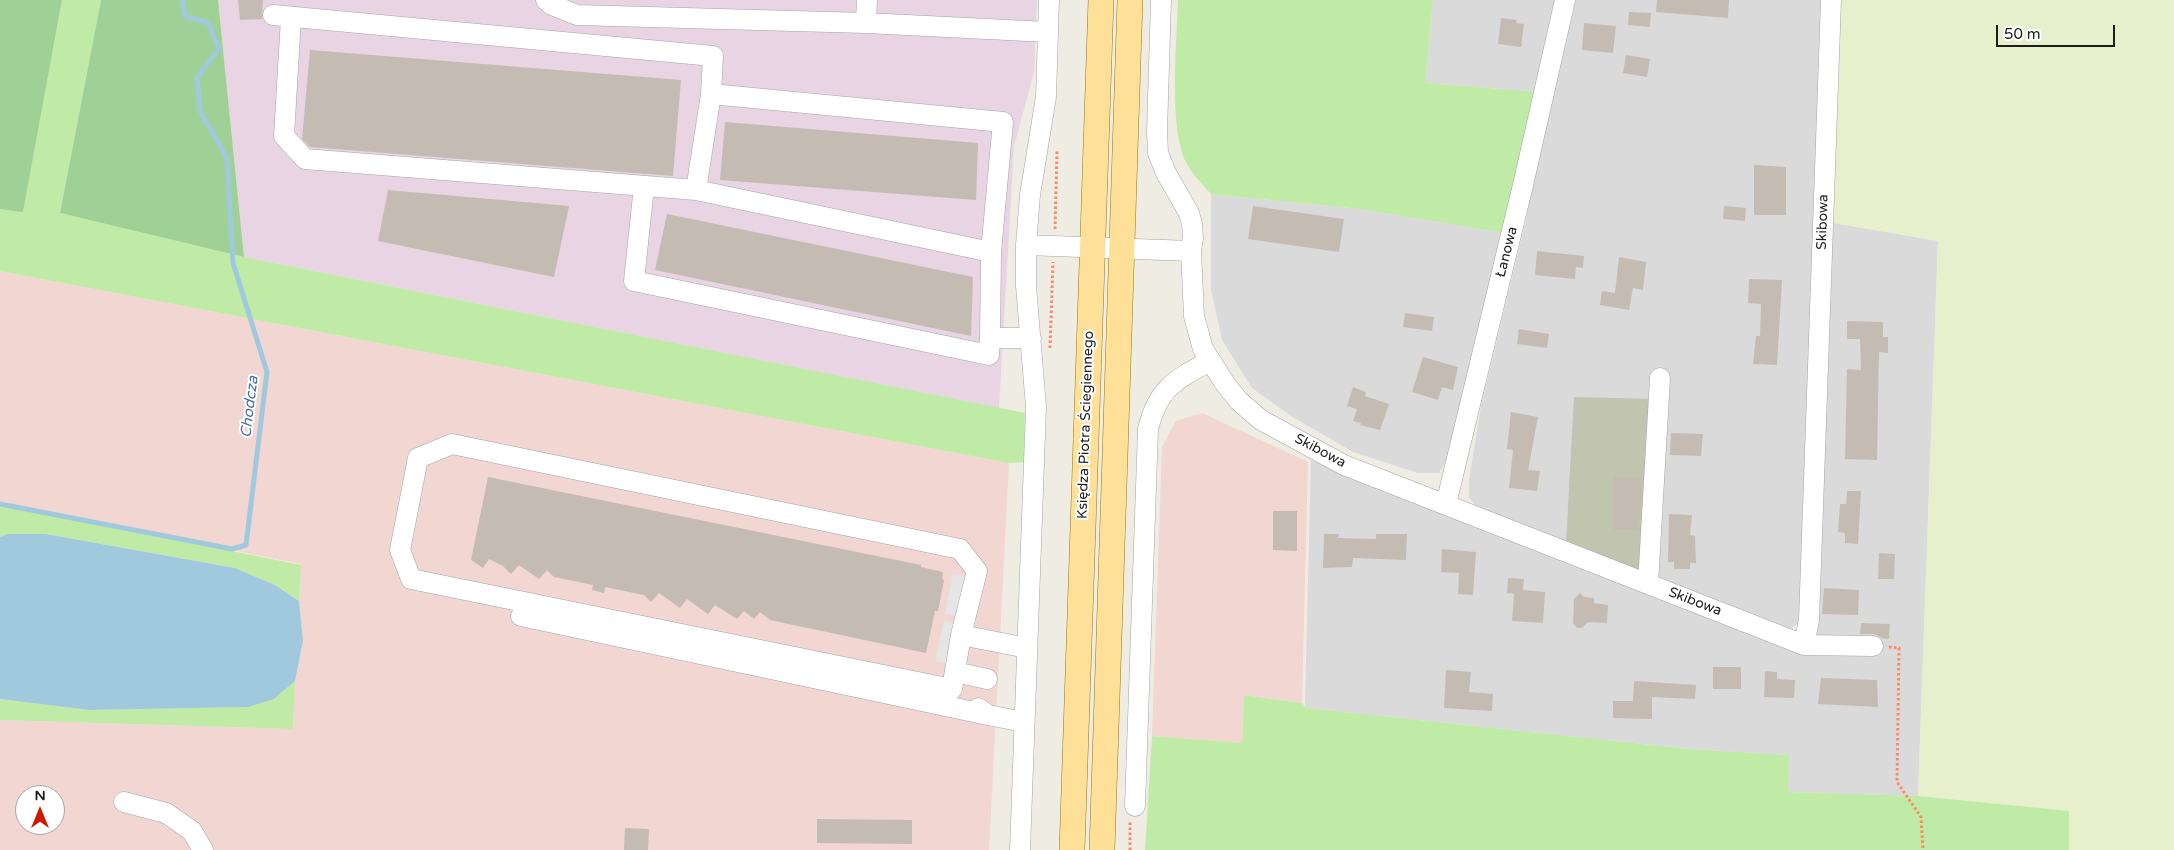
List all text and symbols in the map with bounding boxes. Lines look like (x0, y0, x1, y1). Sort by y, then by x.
scale bar (1999, 15, 2118, 47)
text: 50 m (2004, 25, 2041, 43)
street label: Skibowa (1814, 194, 1832, 250)
street label: Łanowa (1493, 225, 1521, 279)
street label: Księdza Piotra Ściegiennego (1074, 331, 1098, 519)
water label: Chodcza (237, 375, 263, 439)
street label: Skibowa (1291, 430, 1349, 472)
street label: Skibowa (1666, 584, 1724, 620)
north arrow (15, 785, 65, 835)
text: N (34, 787, 46, 804)

